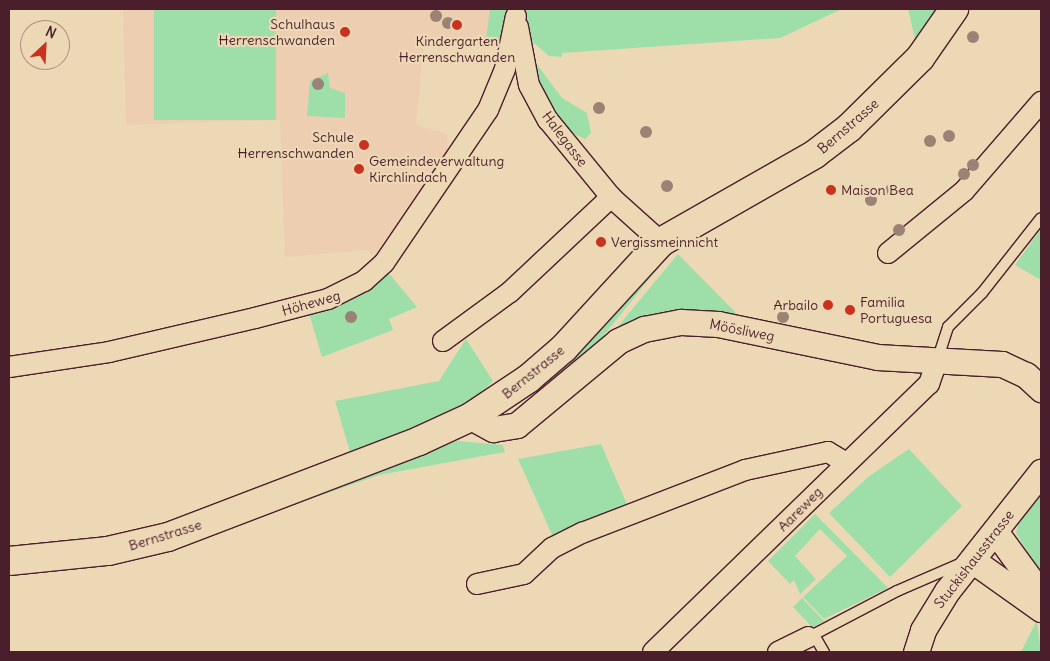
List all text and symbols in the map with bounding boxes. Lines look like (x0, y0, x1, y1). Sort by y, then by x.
place label: Schulhaus Herrenschwanden (218, 16, 335, 48)
marker: Kindergarten Herrenschwanden (451, 19, 463, 31)
north arrow (20, 20, 70, 70)
text: N (43, 22, 59, 43)
marker: Schulhaus Herrenschwanden (339, 26, 351, 38)
place label: Kindergarten Herrenschwanden (399, 33, 515, 65)
street label: Bernstrasse (814, 95, 882, 157)
street label: Halegasse (539, 108, 591, 170)
place label: Schule Herrenschwanden (237, 129, 354, 162)
marker: Schule Herrenschwanden (358, 139, 370, 151)
place label: Gemeindeverwaltung Kirchlindach (369, 153, 504, 186)
marker: Gemeindeverwaltung Kirchlindach (353, 163, 365, 175)
place label: Maison Bea (841, 182, 914, 198)
marker: Maison Bea (825, 184, 837, 196)
place label: Vergissmeinnicht (611, 234, 718, 250)
marker: Vergissmeinnicht (595, 236, 607, 248)
street label: Höheweg (280, 287, 342, 319)
place label: Familia Portuguesa (860, 294, 932, 326)
place label: Arbailo (773, 297, 818, 313)
marker: Arbailo (822, 299, 834, 311)
marker: Familia Portuguesa (844, 304, 856, 316)
street label: Möösliweg (708, 315, 776, 345)
street label: Bernstrasse (498, 342, 568, 402)
street label: Aareweg (774, 483, 826, 535)
street label: Stuckishausstrasse (931, 507, 1017, 611)
street label: Bernstrasse (126, 516, 204, 554)

